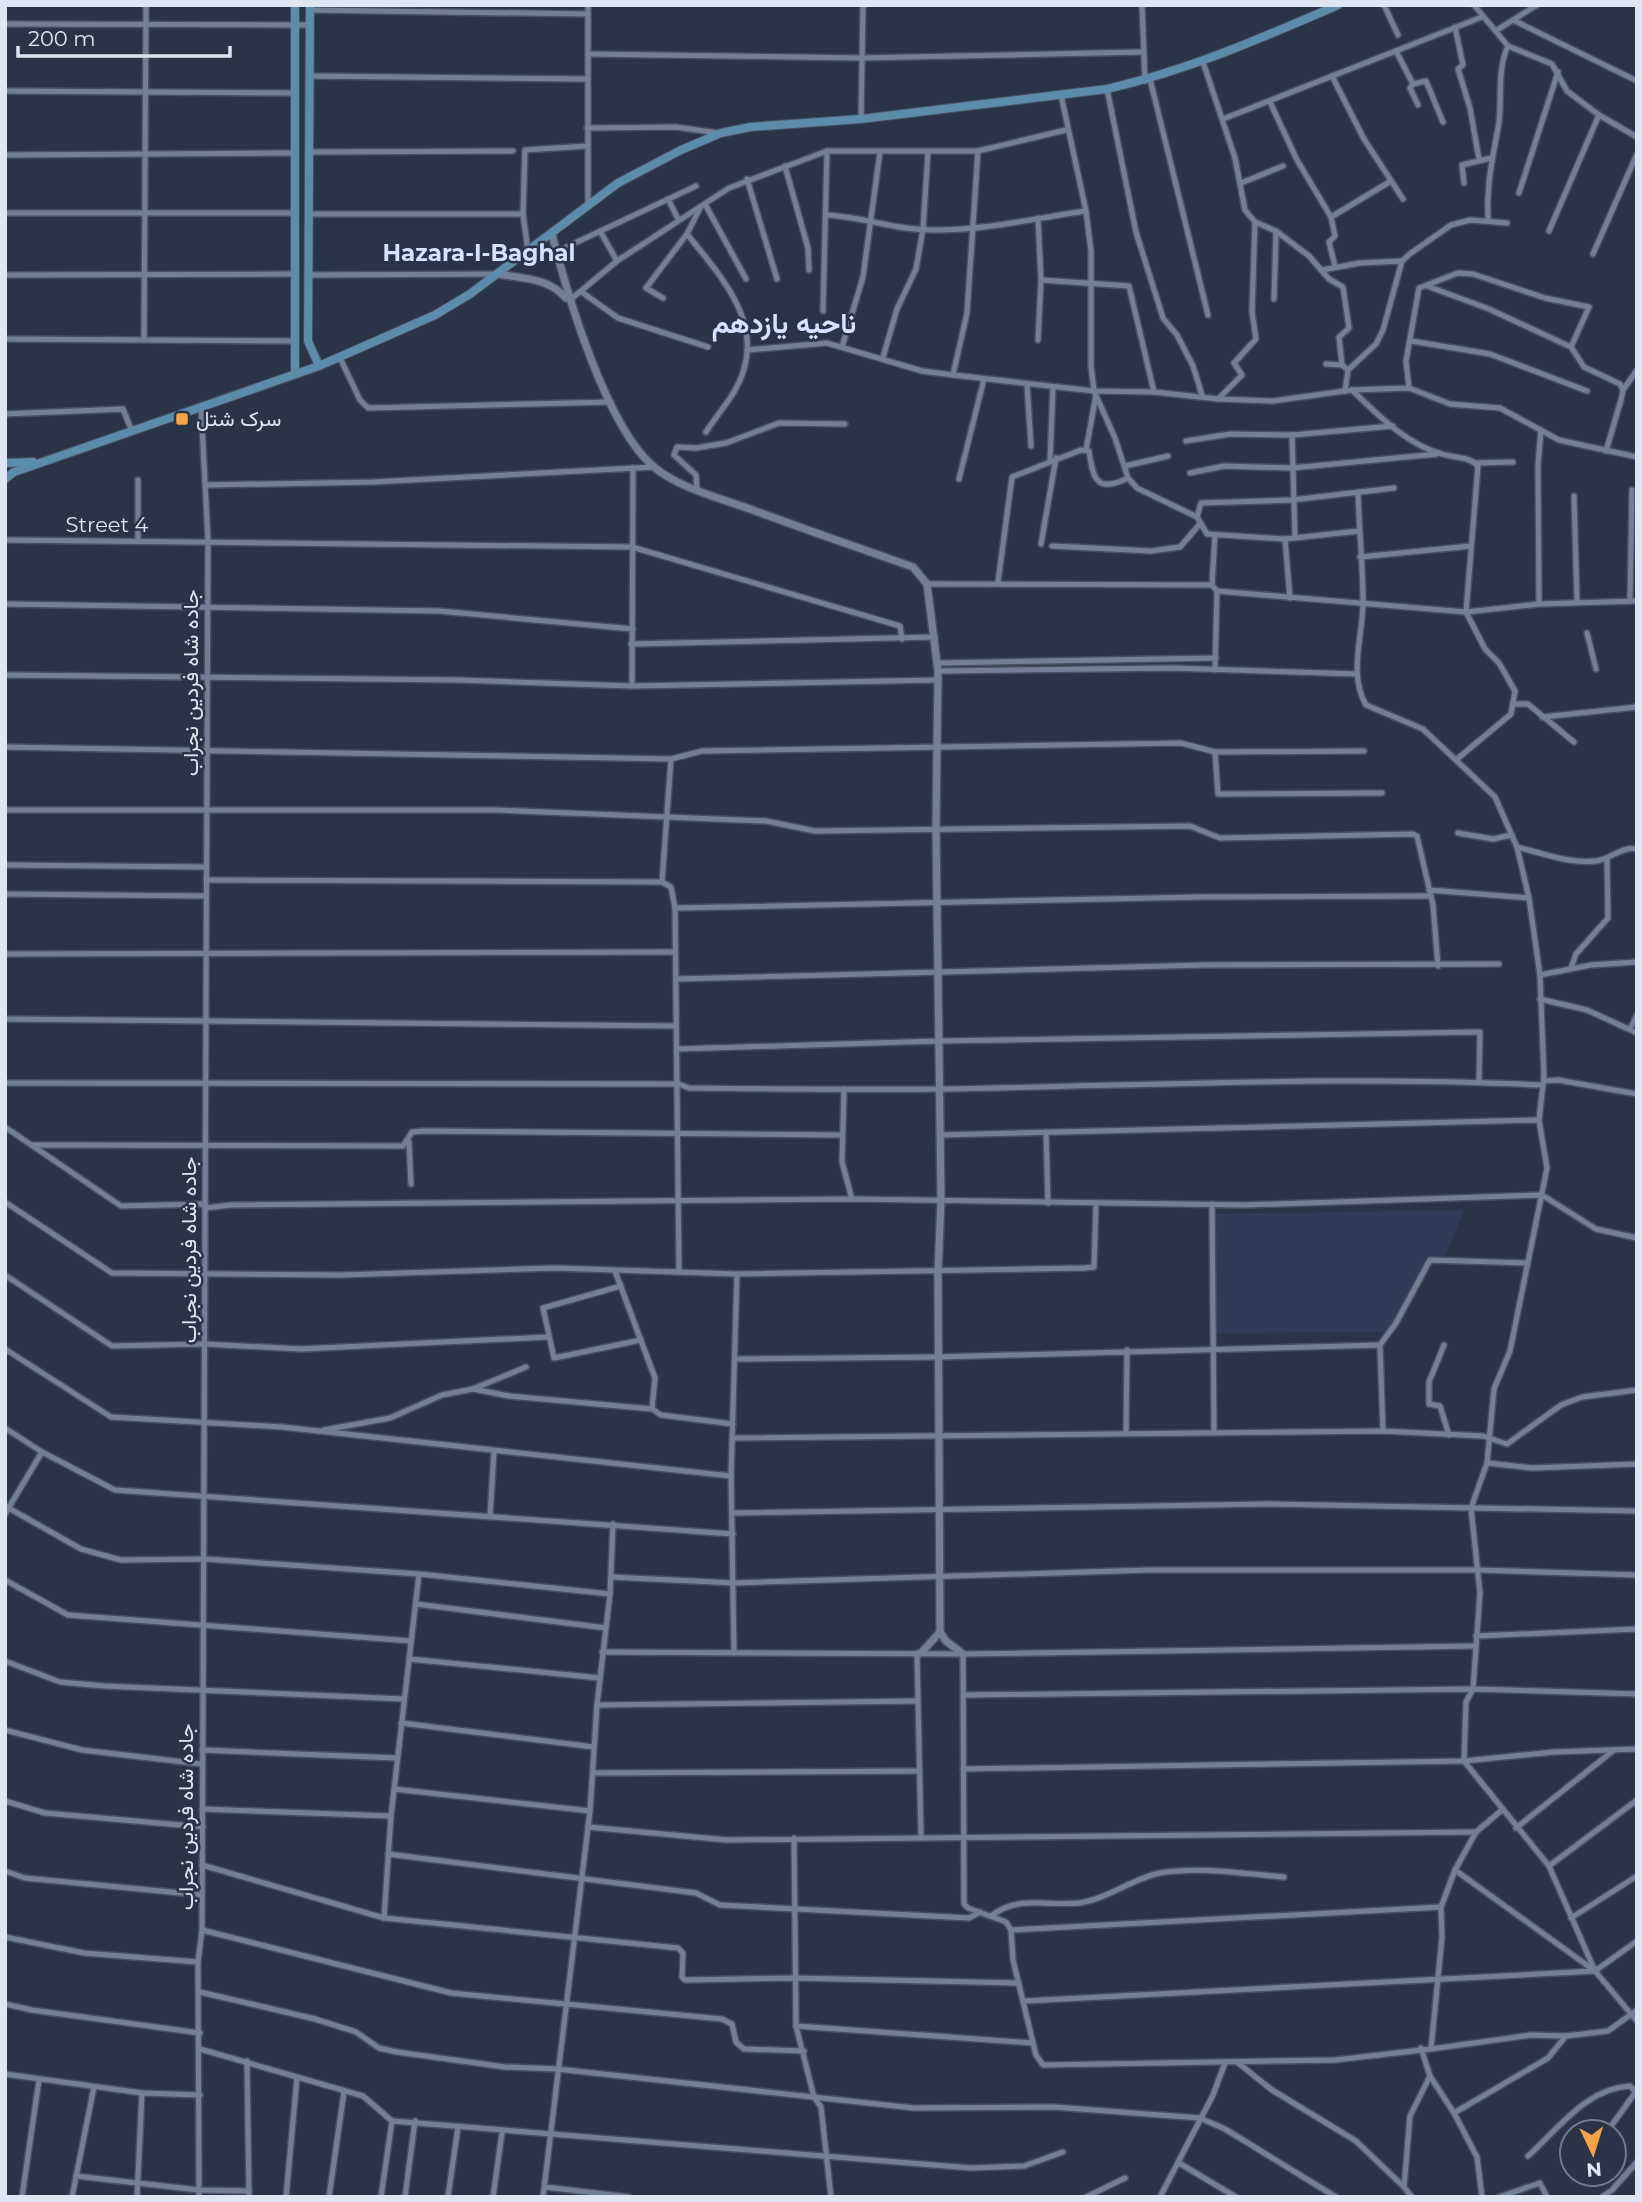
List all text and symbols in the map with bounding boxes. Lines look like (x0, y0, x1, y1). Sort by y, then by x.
scale bar (18, 14, 229, 58)
text: 200 m (28, 26, 95, 51)
district label: Hazara-I-Baghal (383, 239, 575, 267)
district label: ناحیه یازدهم (712, 306, 856, 342)
place label: سرک شتل (196, 406, 281, 432)
marker: سرک شتل (174, 411, 190, 427)
street label: Street 4 (66, 512, 149, 537)
street label: جاده شاه فردین نجراب (178, 590, 204, 776)
street label: جاده شاه فردین نجراب (176, 1157, 202, 1343)
street label: جاده شاه فردین نجراب (173, 1724, 199, 1910)
north arrow (1558, 2118, 1628, 2188)
text: N (1586, 2157, 1603, 2181)

